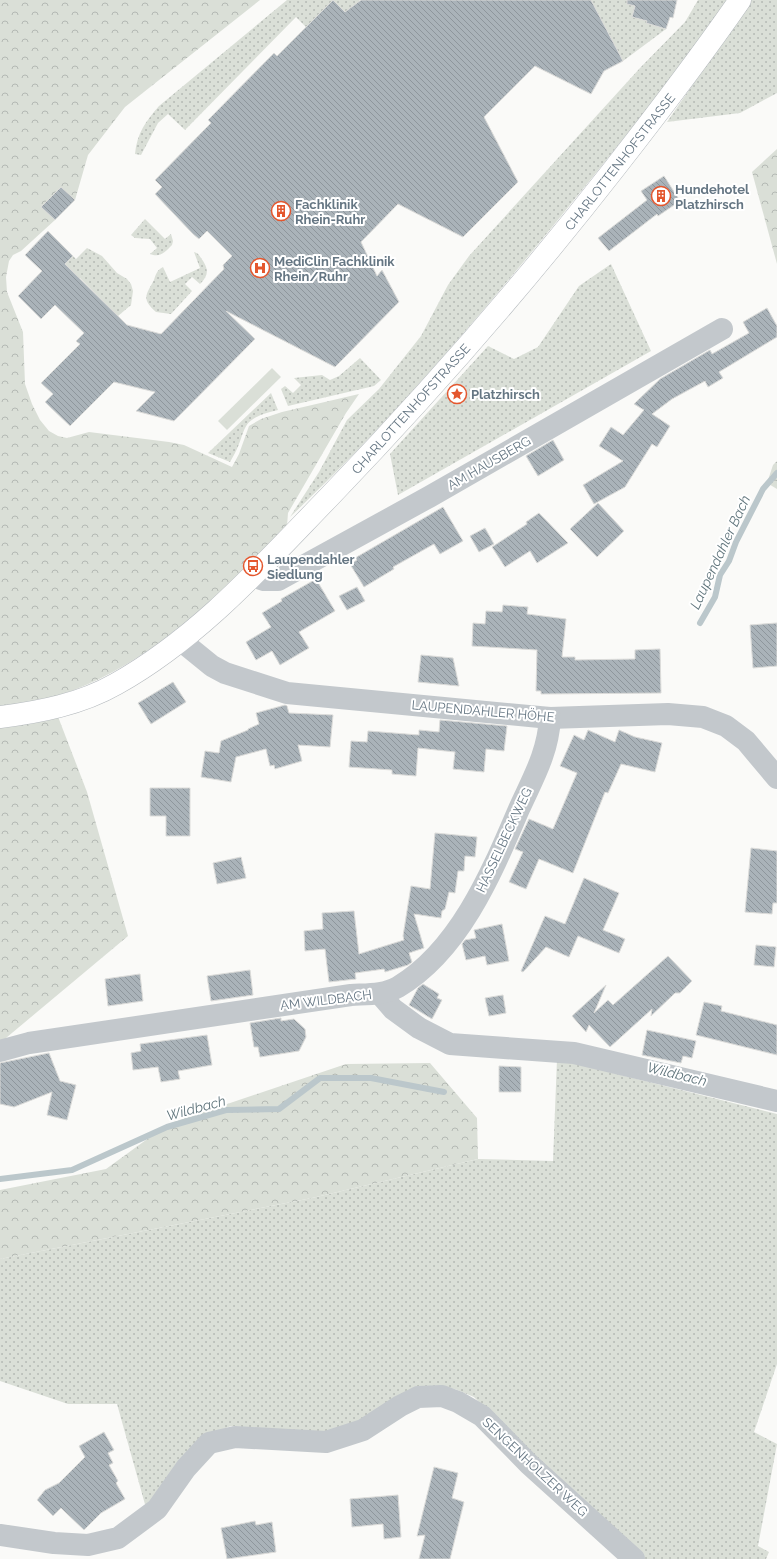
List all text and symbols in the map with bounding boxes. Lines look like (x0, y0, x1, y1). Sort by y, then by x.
street label: CHARLOTTENHOFSTRASSE (562, 90, 678, 233)
place label: Hundehotel Platzhirsch (675, 182, 750, 212)
building icon: Hundehotel Platzhirsch (650, 185, 672, 207)
place label: Fachklinik Rhein-Ruhr (295, 197, 365, 227)
building icon: Fachklinik Rhein-Ruhr (270, 200, 292, 222)
place label: MediClin Fachklinik Rhein/Ruhr (274, 254, 395, 284)
hospital icon: MediClin Fachklinik Rhein/Ruhr (249, 257, 271, 279)
street label: CHARLOTTENHOFSTRASSE (349, 341, 473, 477)
place icon: Platzhirsch (446, 383, 468, 405)
place label: Platzhirsch (471, 387, 540, 402)
street label: AM HAUSBERG (445, 433, 533, 493)
water label: Laupendahler Bach (687, 492, 753, 611)
place label: Laupendahler Siedlung (267, 552, 355, 582)
bus stop icon: Laupendahler Siedlung (242, 555, 264, 577)
street label: LAUPENDAHLER HÖHE (411, 696, 555, 725)
street label: HASSELBECKWEG (473, 785, 535, 895)
street label: AM WILDBACH (279, 987, 373, 1013)
water label: Wildbach (646, 1059, 709, 1089)
water label: Wildbach (165, 1092, 228, 1124)
street label: SENGENHOLZER WEG (479, 1414, 591, 1520)

